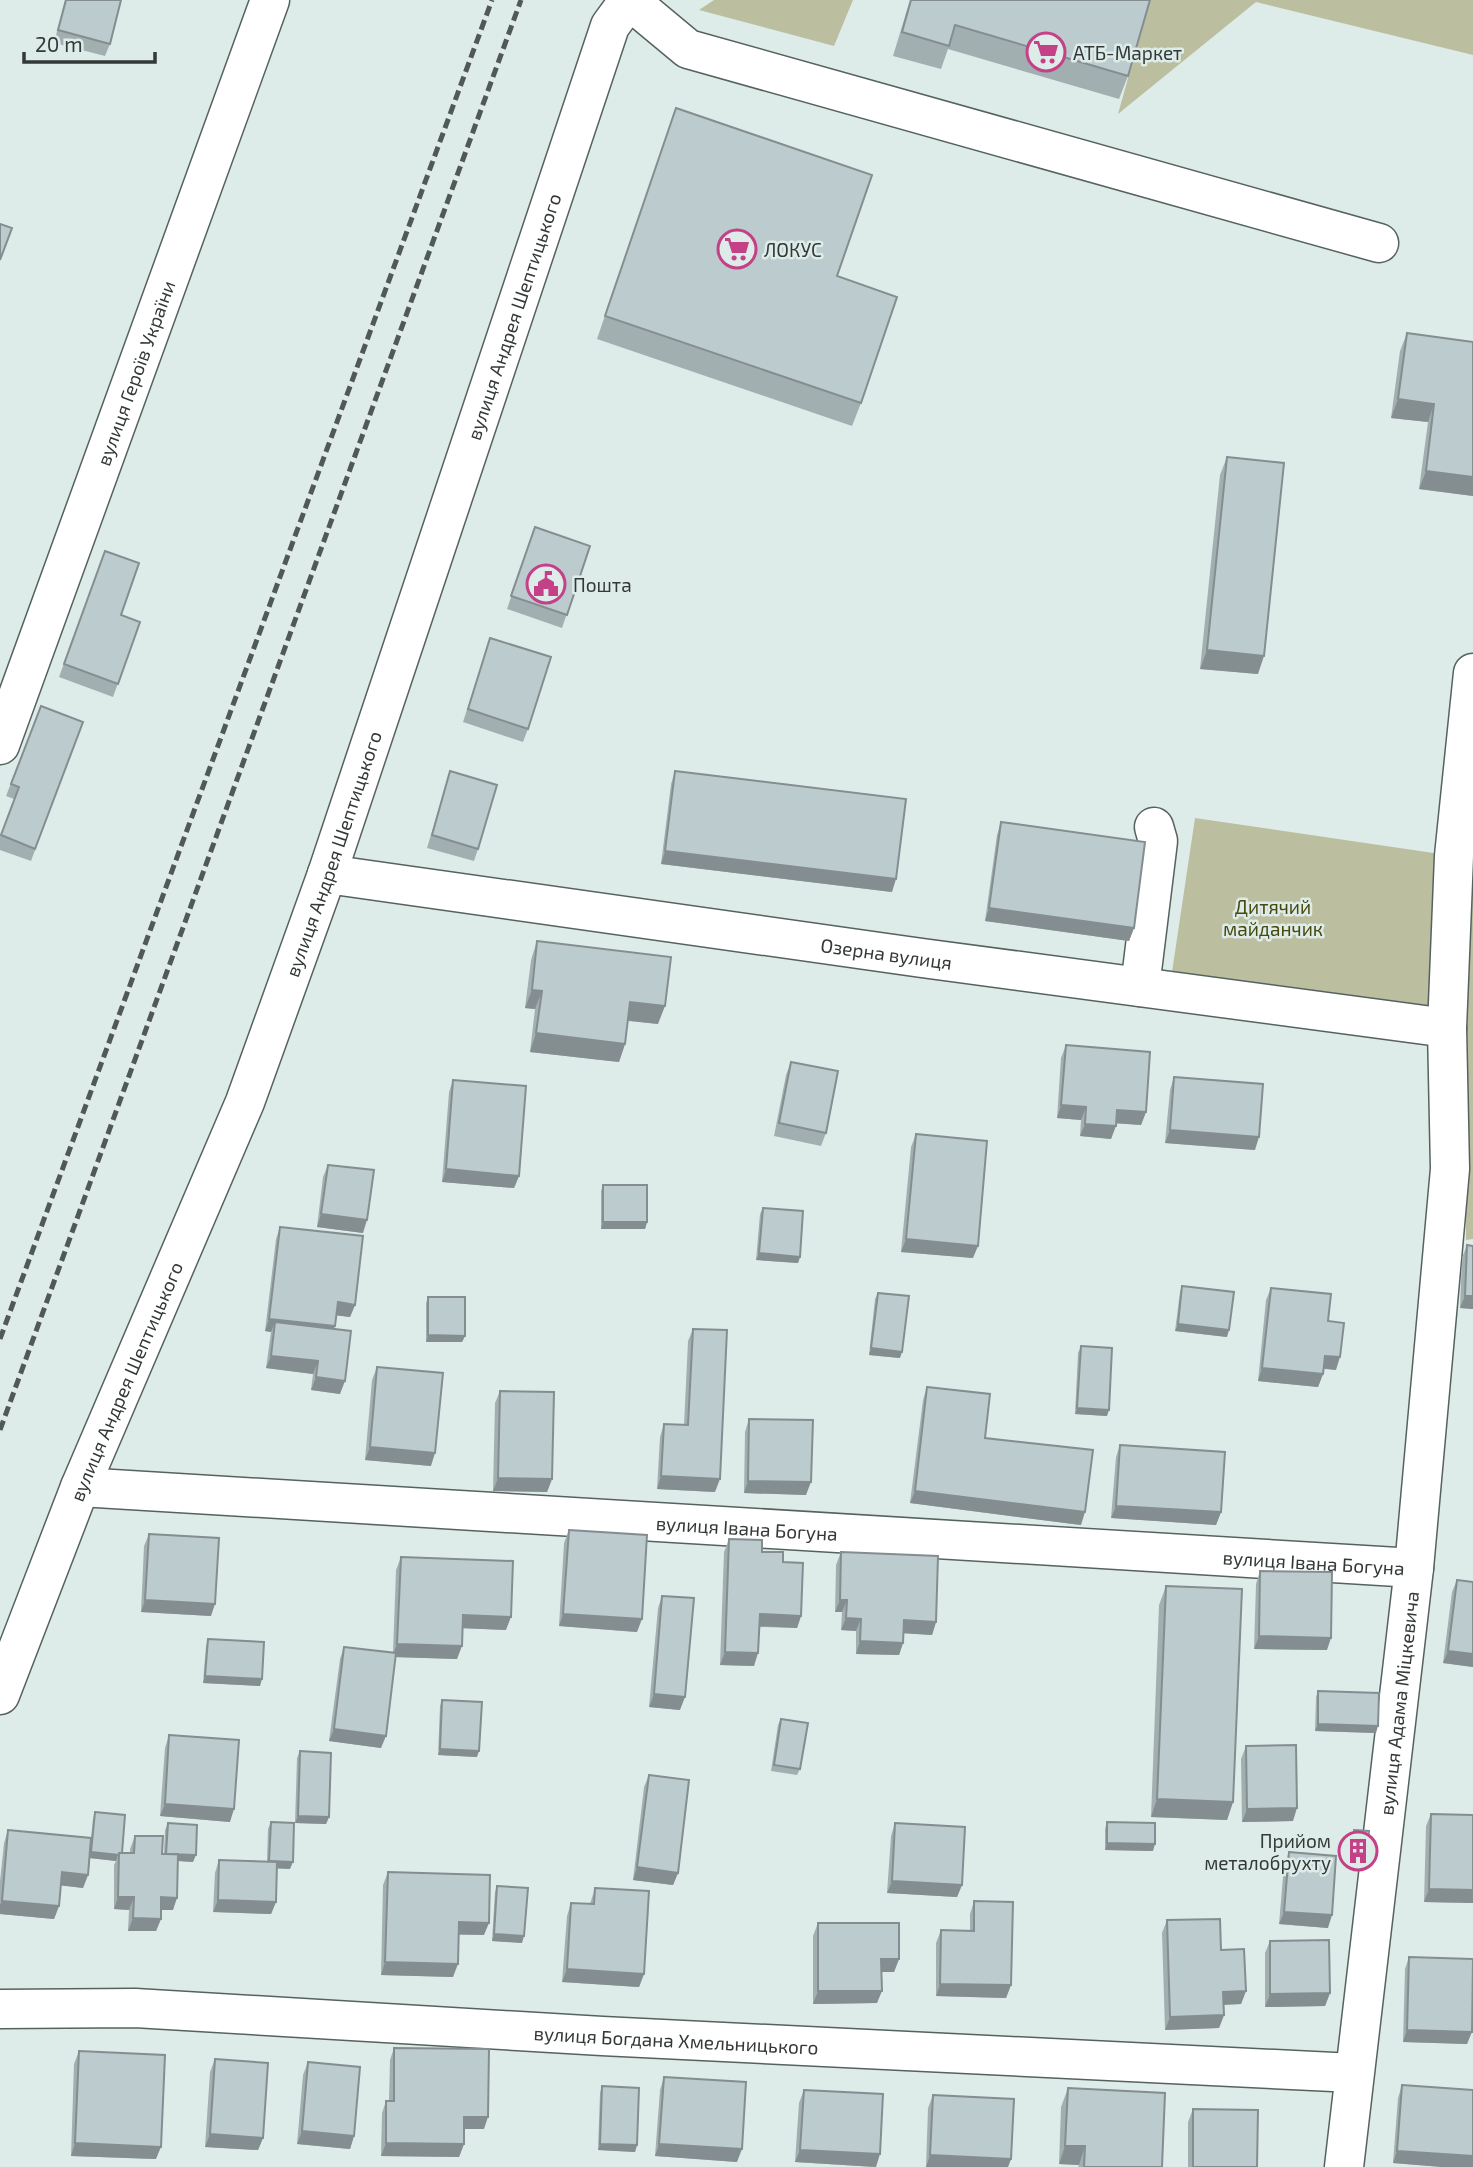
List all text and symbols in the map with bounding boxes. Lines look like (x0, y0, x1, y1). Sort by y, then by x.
scale bar (24, 21, 156, 65)
text: 20 m (35, 31, 83, 56)
supermarket icon: АТБ-Маркет (1025, 31, 1067, 73)
place label: АТБ-Маркет (1073, 41, 1182, 64)
street label: вулиця Андрея Шептицького (461, 190, 565, 442)
supermarket icon: ЛОКУС (716, 228, 758, 270)
place label: ЛОКУС (764, 238, 822, 261)
street label: вулиця Героїв України (91, 277, 179, 468)
public building icon: Пошта (525, 563, 567, 605)
place label: Пошта (573, 573, 632, 596)
street label: вулиця Андрея Шептицького (280, 728, 385, 980)
park label: Дитячий майданчик (1223, 895, 1323, 940)
street label: Озерна вулиця (819, 932, 954, 973)
street label: вулиця Андрея Шептицького (64, 1258, 187, 1504)
street label: вулиця Івана Богуна (655, 1510, 838, 1544)
street label: вулиця Івана Богуна (1222, 1545, 1405, 1579)
street label: вулиця Адама Міцкевича (1374, 1590, 1423, 1816)
place label: Прийом металобрухту (1204, 1829, 1331, 1875)
building icon: Прийом металобрухту (1337, 1830, 1379, 1872)
street label: вулиця Богдана Хмельницького (533, 2020, 819, 2058)

